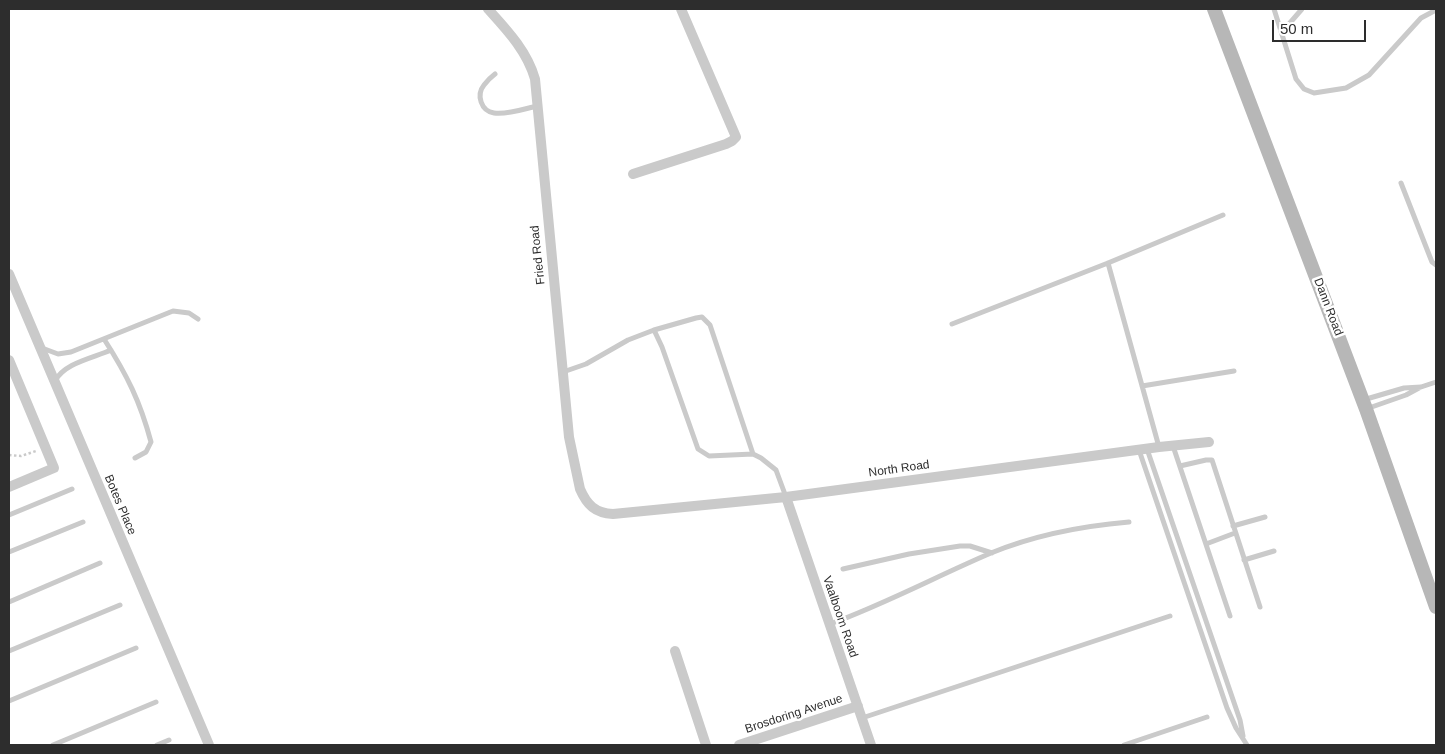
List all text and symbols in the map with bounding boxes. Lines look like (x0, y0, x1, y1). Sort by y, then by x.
scale bar (1275, 10, 1369, 42)
text: 50 m (1280, 20, 1313, 37)
street label: Fried Road (528, 225, 548, 285)
street label: Dann Road (1310, 276, 1346, 338)
street label: North Road (868, 458, 930, 480)
street label: Botes Place (101, 473, 139, 537)
street label: Vaalboom Road (819, 574, 861, 660)
street label: Brosdoring Avenue (743, 691, 845, 737)

